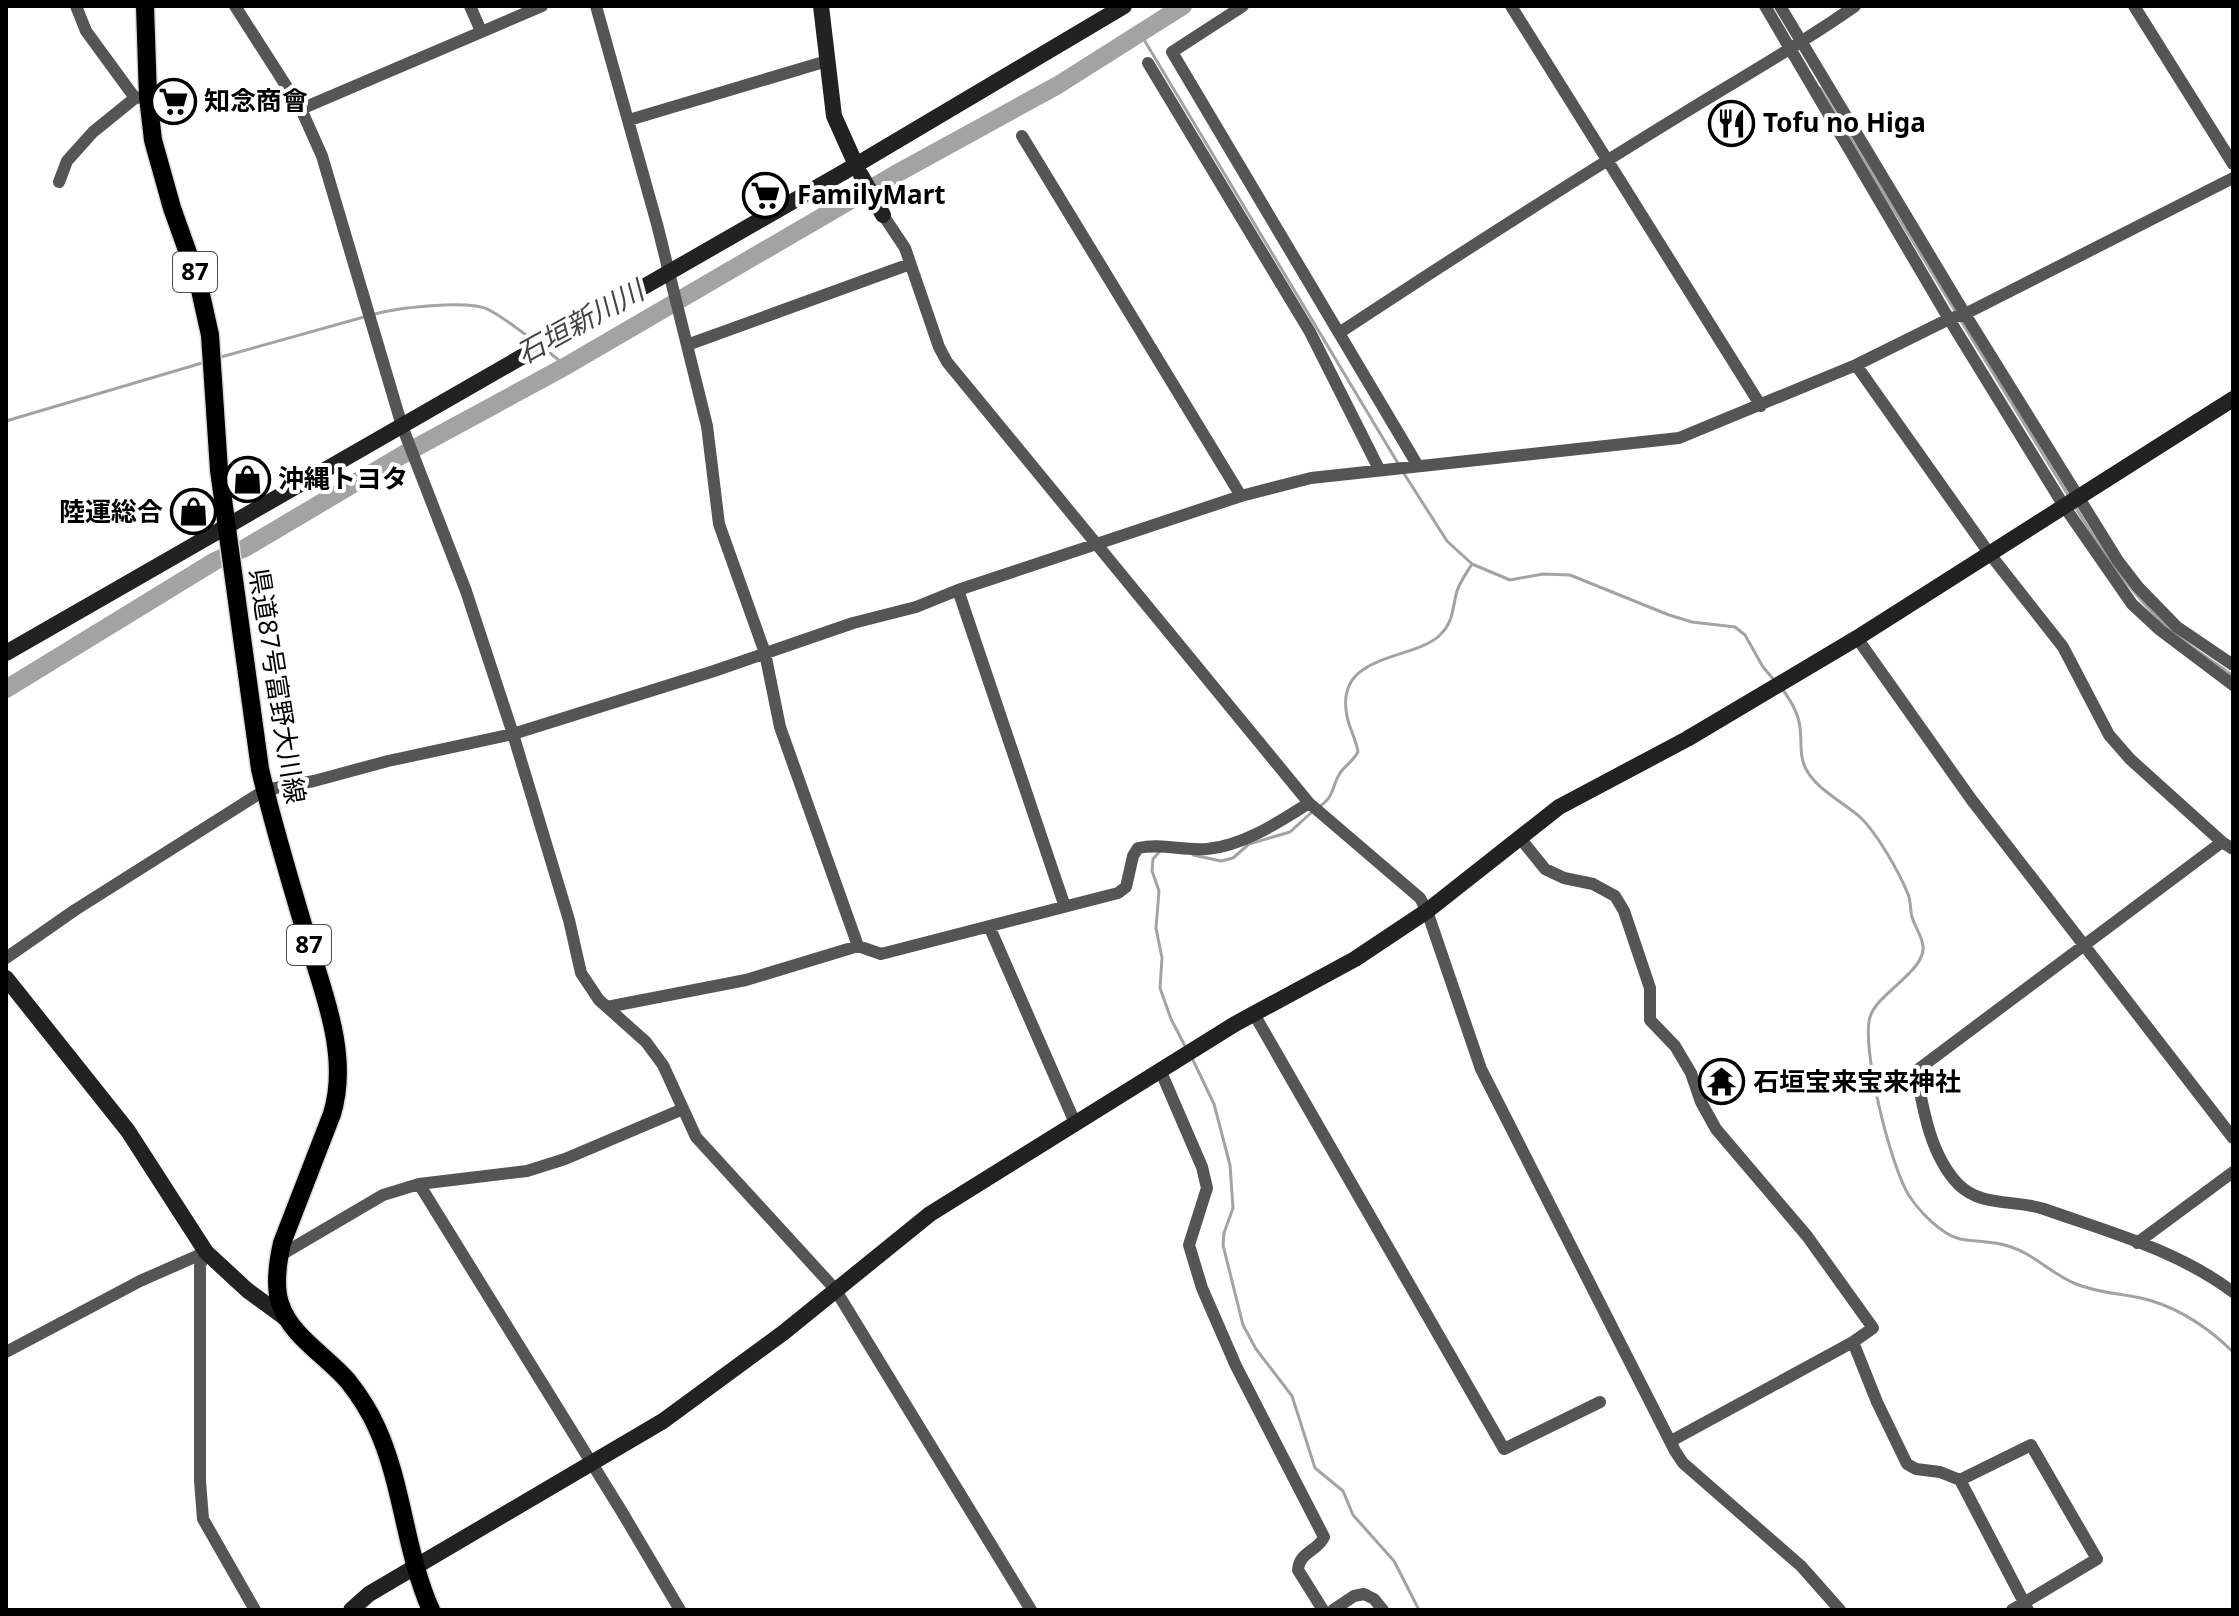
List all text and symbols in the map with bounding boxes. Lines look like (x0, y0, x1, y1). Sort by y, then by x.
supermarket icon: 知念商會 (149, 77, 197, 125)
place label: 知念商會 (204, 82, 308, 118)
restaurant icon: Tofu no Higa (1708, 99, 1756, 147)
place label: Tofu no Higa (1763, 104, 1926, 140)
supermarket icon: FamilyMart (742, 171, 790, 219)
place label: FamilyMart (797, 176, 946, 212)
road number: 87 (173, 252, 217, 292)
water label: 石垣新川川 (509, 269, 653, 372)
shop icon: 沖縄トヨタ (223, 455, 271, 503)
place label: 沖縄トヨタ (278, 460, 408, 496)
shop icon: 陸運総合 (170, 488, 218, 536)
place label: 陸運総合 (59, 493, 163, 529)
street label: 県道87号富野大川線 (242, 566, 314, 806)
road number: 87 (287, 925, 331, 965)
temple icon: 石垣宝来宝来神社 (1698, 1058, 1746, 1106)
place label: 石垣宝来宝来神社 (1753, 1063, 1961, 1099)

